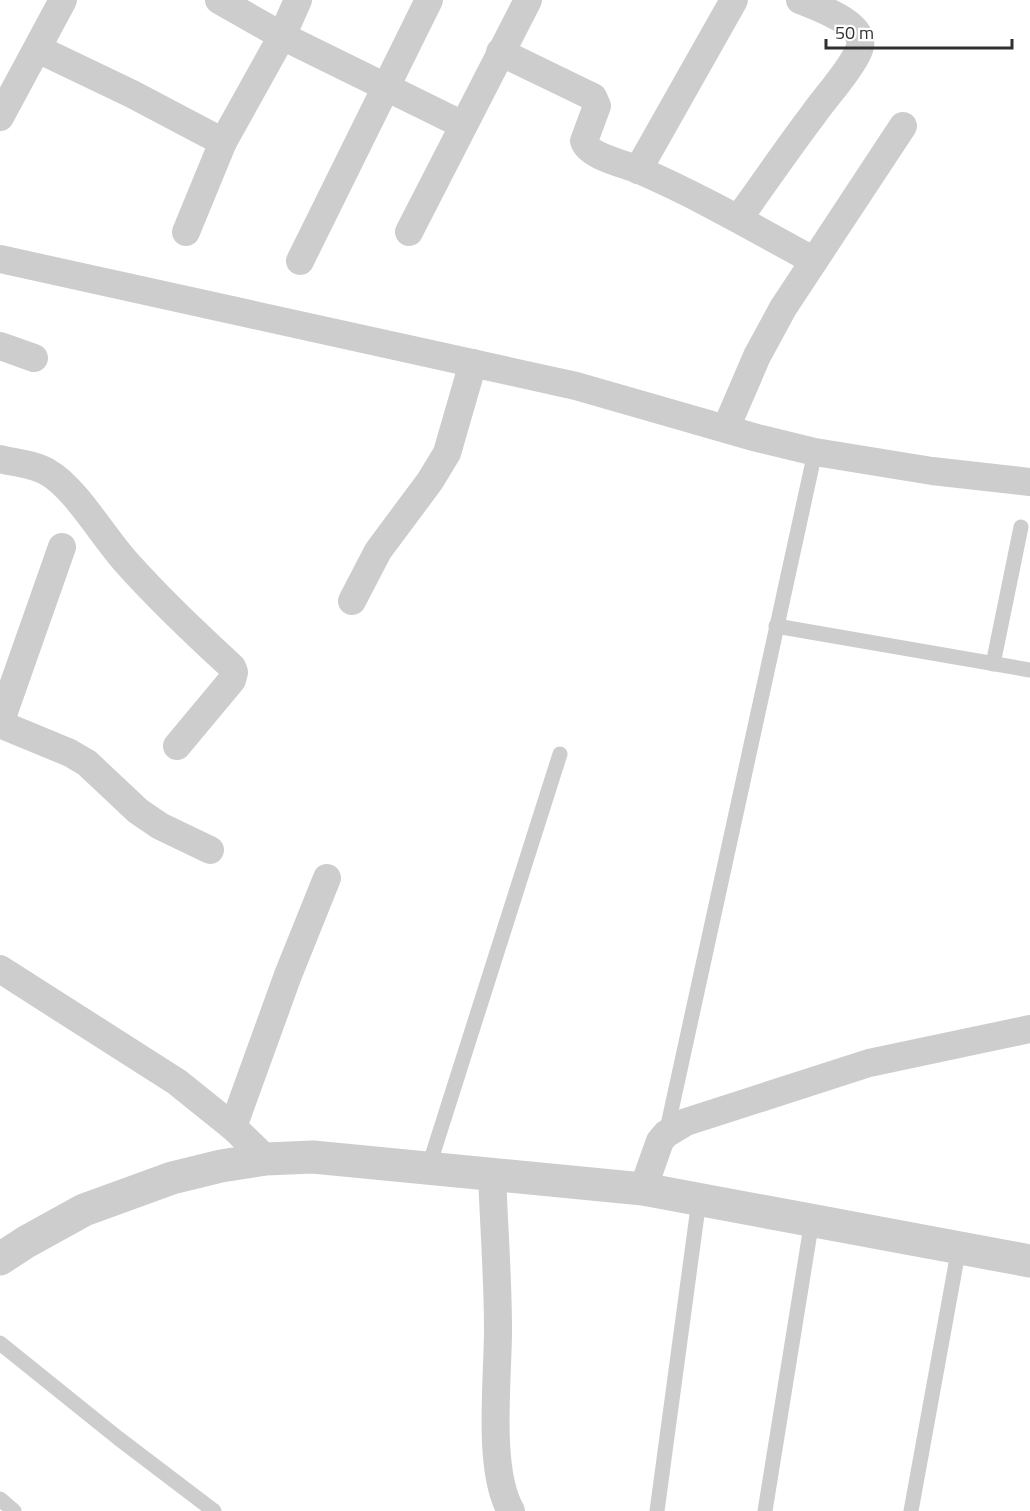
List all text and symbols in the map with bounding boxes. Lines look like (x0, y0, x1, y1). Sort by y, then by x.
scale bar (826, 12, 1012, 50)
text: 50 m (835, 19, 874, 46)

